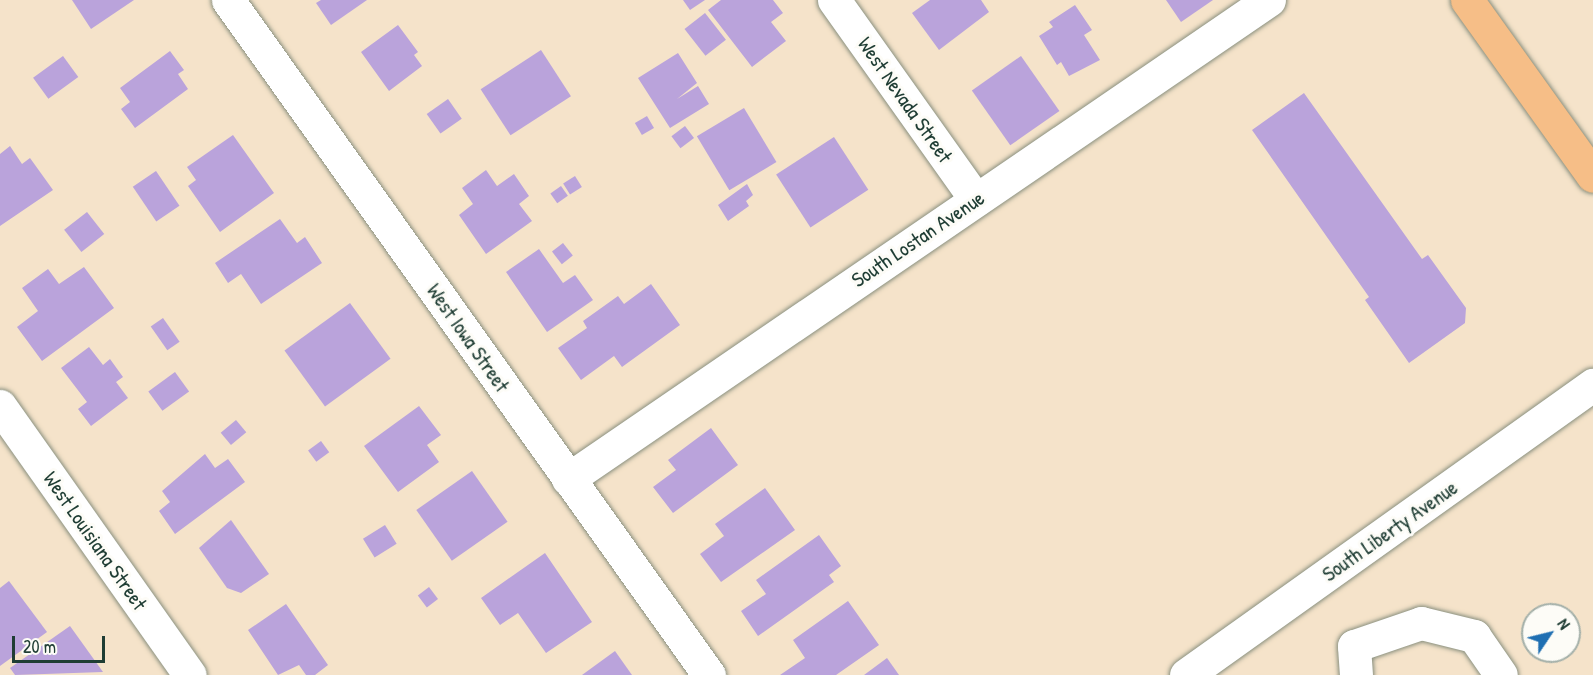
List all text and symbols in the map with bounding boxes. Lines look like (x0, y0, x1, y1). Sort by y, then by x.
street label: West Nevada Street (852, 32, 958, 168)
street label: South Lostan Avenue (847, 185, 989, 293)
street label: West Iowa Street (421, 279, 515, 397)
street label: West Louisiana Street (38, 467, 152, 615)
street label: South Liberty Avenue (1318, 475, 1462, 587)
north arrow (1521, 603, 1581, 663)
text: N (1553, 614, 1576, 634)
scale bar (15, 624, 108, 662)
text: 20 m (23, 634, 56, 659)

